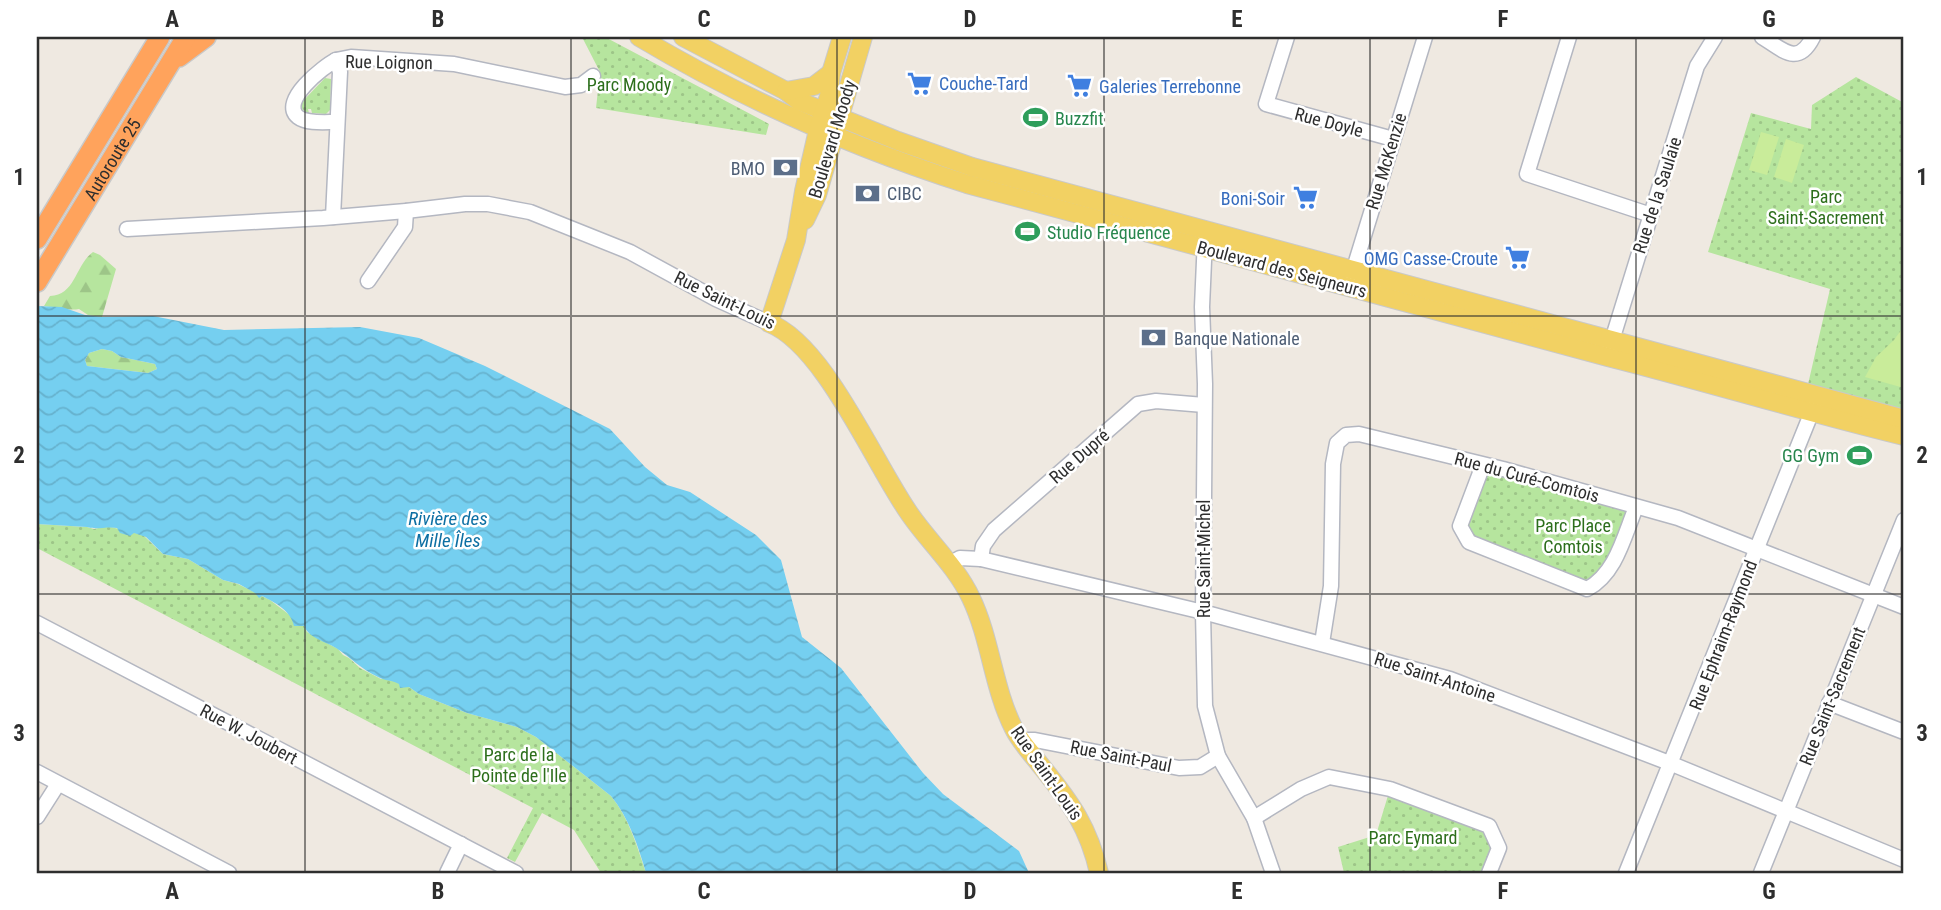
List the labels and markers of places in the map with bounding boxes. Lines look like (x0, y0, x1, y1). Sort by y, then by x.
supermarket icon: Couche-Tard (905, 69, 933, 97)
supermarket icon: Galeries Terrebonne (1065, 72, 1093, 100)
place label: Couche-Tard (939, 73, 1028, 94)
place label: Galeries Terrebonne (1099, 76, 1241, 97)
sports icon: Buzzfit (1021, 104, 1049, 132)
place label: Buzzfit (1055, 108, 1103, 129)
bank icon: BMO (771, 154, 799, 182)
place label: BMO (731, 158, 765, 179)
bank icon: CIBC (853, 179, 881, 207)
place label: CIBC (887, 183, 922, 204)
supermarket icon: Boni-Soir (1291, 184, 1319, 212)
place label: Boni-Soir (1221, 188, 1286, 209)
sports icon: Studio Fréquence (1013, 218, 1041, 246)
place label: Studio Fréquence (1047, 222, 1170, 243)
supermarket icon: OMG Casse-Croute (1504, 244, 1532, 272)
place label: OMG Casse-Croute (1364, 248, 1498, 269)
bank icon: Banque Nationale (1140, 324, 1168, 352)
place label: Banque Nationale (1174, 328, 1300, 349)
sports icon: GG Gym (1845, 441, 1873, 469)
place label: GG Gym (1782, 445, 1839, 466)

